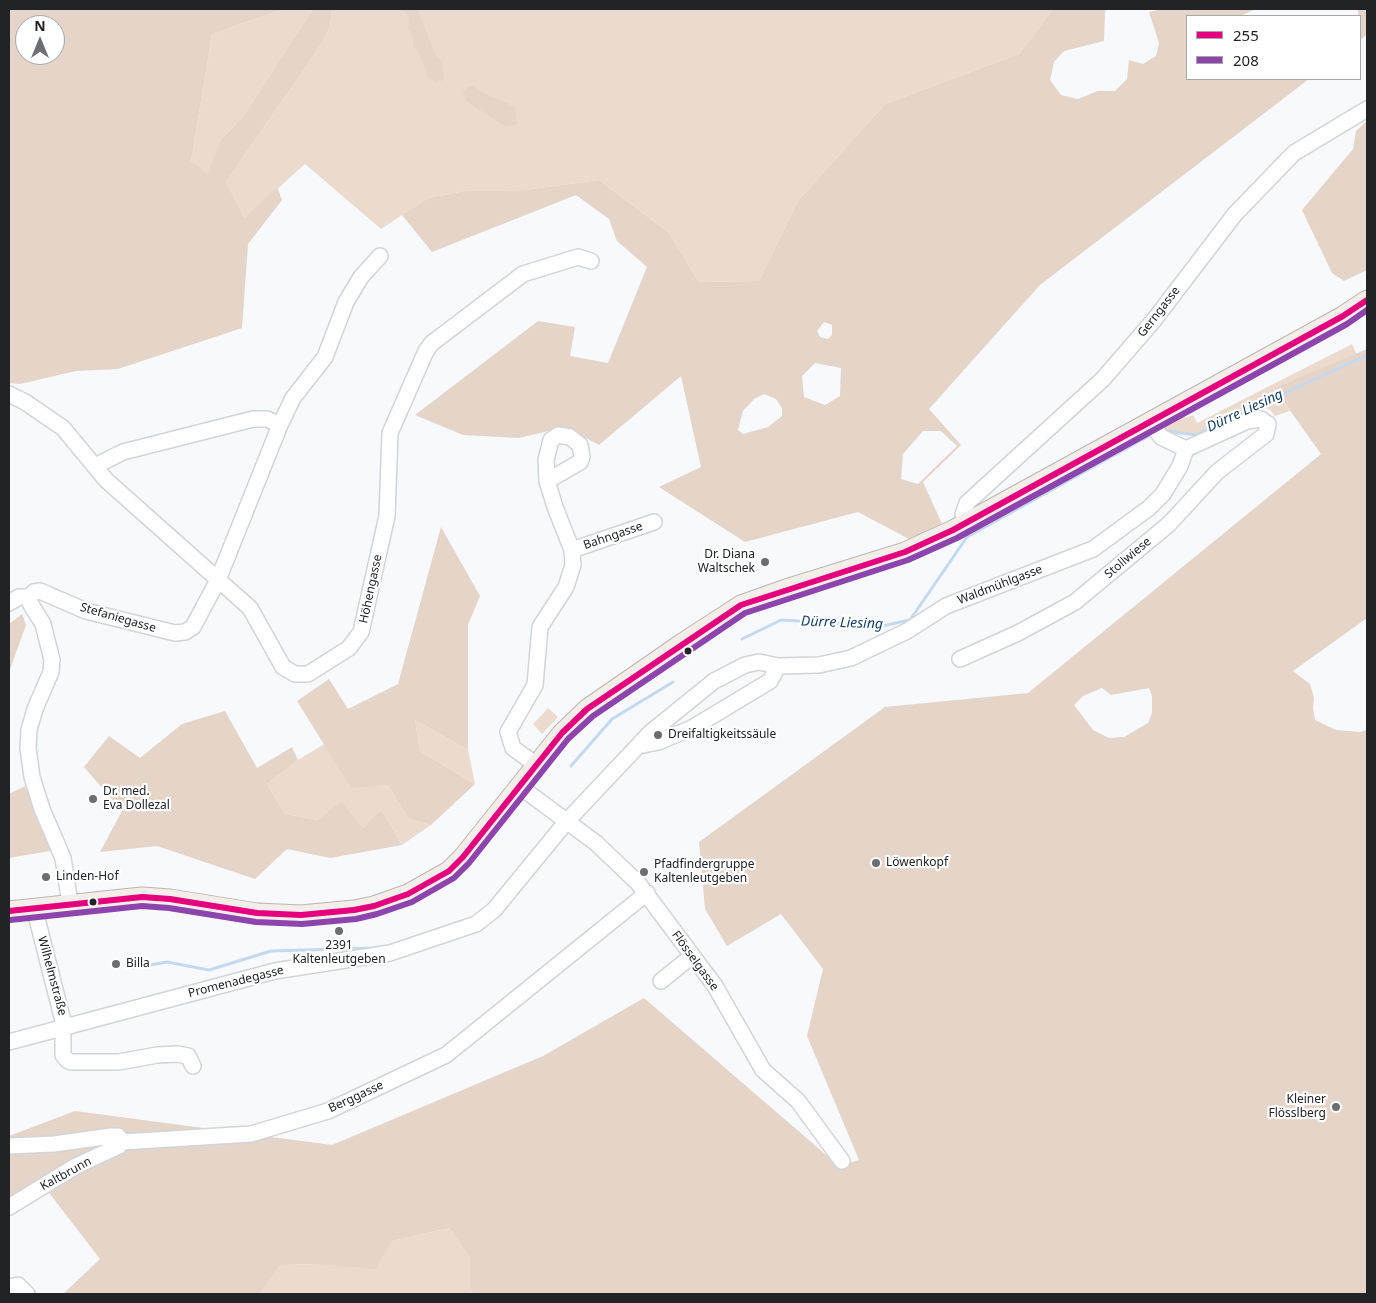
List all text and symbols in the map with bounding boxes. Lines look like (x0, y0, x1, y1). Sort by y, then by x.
north arrow (15, 15, 65, 65)
legend (1186, 15, 1361, 80)
text: N (34, 16, 46, 35)
text: 255 (1233, 25, 1259, 45)
text: 208 (1233, 50, 1259, 70)
street label: Gerngasse (1135, 284, 1183, 340)
water label: Dürre Liesing (1204, 386, 1286, 436)
street label: Bahngasse (581, 519, 645, 553)
street label: Stollwiese (1102, 534, 1154, 582)
place label: Dr. Diana Waltschek (698, 548, 755, 576)
street label: Höhengasse (357, 553, 385, 625)
marker: Dr. Diana Waltschek (759, 556, 771, 568)
street label: Waldmühlgasse (956, 562, 1044, 608)
street label: Stefaniegasse (78, 600, 158, 636)
water label: Dürre Liesing (801, 613, 883, 633)
unlabelled marker (683, 646, 693, 656)
place label: Dreifaltigkeitssäule (668, 728, 776, 742)
marker: Dreifaltigkeitssäule (652, 729, 664, 741)
place label: Dr. med. Eva Dollezal (103, 785, 170, 813)
marker: Dr. med. Eva Dollezal (87, 793, 99, 805)
place label: Löwenkopf (886, 856, 948, 870)
marker: Löwenkopf (870, 857, 882, 869)
place label: Pfadfindergruppe Kaltenleutgeben (654, 858, 754, 886)
marker: Pfadfindergruppe Kaltenleutgeben (638, 866, 650, 878)
place label: Linden-Hof (56, 870, 119, 884)
marker: Linden-Hof (40, 871, 52, 883)
unlabelled marker (88, 897, 98, 907)
marker: 2391 Kaltenleutgeben (333, 925, 345, 937)
street label: Flösselgasse (669, 928, 721, 994)
street label: Wilhelmstraße (34, 935, 70, 1017)
place label: 2391 Kaltenleutgeben (292, 939, 386, 967)
place label: Billa (126, 957, 150, 971)
marker: Billa (110, 958, 122, 970)
street label: Promenadegasse (187, 963, 285, 1001)
street label: Berggasse (326, 1078, 386, 1116)
place label: Kleiner Flösslberg (1268, 1093, 1326, 1121)
marker: Kleiner Flösslberg (1330, 1101, 1342, 1113)
street label: Kaltbrunn (38, 1154, 94, 1194)

